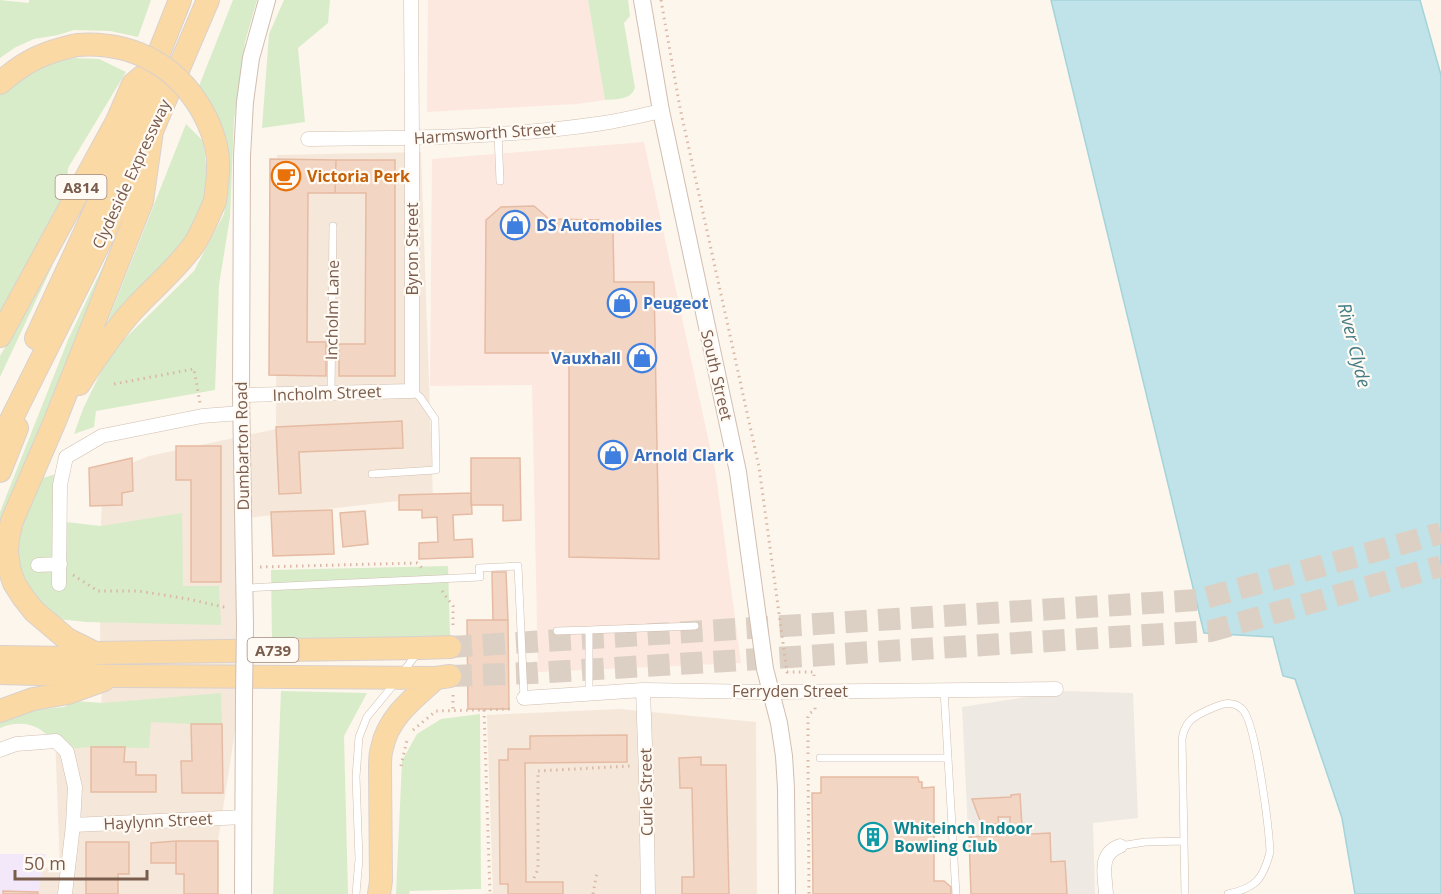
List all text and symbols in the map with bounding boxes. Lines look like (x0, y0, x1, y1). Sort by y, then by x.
street label: Clydeside Expressway (87, 95, 176, 252)
street label: Harmsworth Street (413, 117, 557, 149)
cafe icon: Victoria Perk (270, 160, 302, 192)
place label: Victoria Perk (307, 165, 410, 187)
road number: A814 (56, 175, 106, 199)
street label: Byron Street (401, 202, 423, 296)
shop icon: DS Automobiles (499, 209, 531, 241)
place label: DS Automobiles (536, 214, 662, 236)
street label: Incholm Lane (320, 260, 344, 360)
shop icon: Peugeot (606, 287, 638, 319)
place label: Peugeot (643, 292, 708, 314)
water label: River Clyde (1333, 300, 1377, 390)
street label: South Street (696, 327, 738, 423)
shop icon: Vauxhall (626, 342, 658, 374)
place label: Vauxhall (551, 347, 621, 369)
street label: Incholm Street (272, 380, 382, 406)
street label: Dumbarton Road (230, 381, 254, 511)
shop icon: Arnold Clark (597, 439, 629, 471)
place label: Arnold Clark (634, 444, 734, 466)
road number: A739 (248, 638, 298, 662)
street label: Ferryden Street (732, 680, 848, 702)
street label: Curle Street (634, 747, 658, 836)
street label: Haylynn Street (103, 807, 213, 835)
place label: Whiteinch Indoor Bowling Club (894, 817, 1033, 857)
building icon: Whiteinch Indoor Bowling Club (857, 821, 889, 853)
scale bar (15, 843, 147, 881)
text: 50 m (24, 851, 66, 875)

